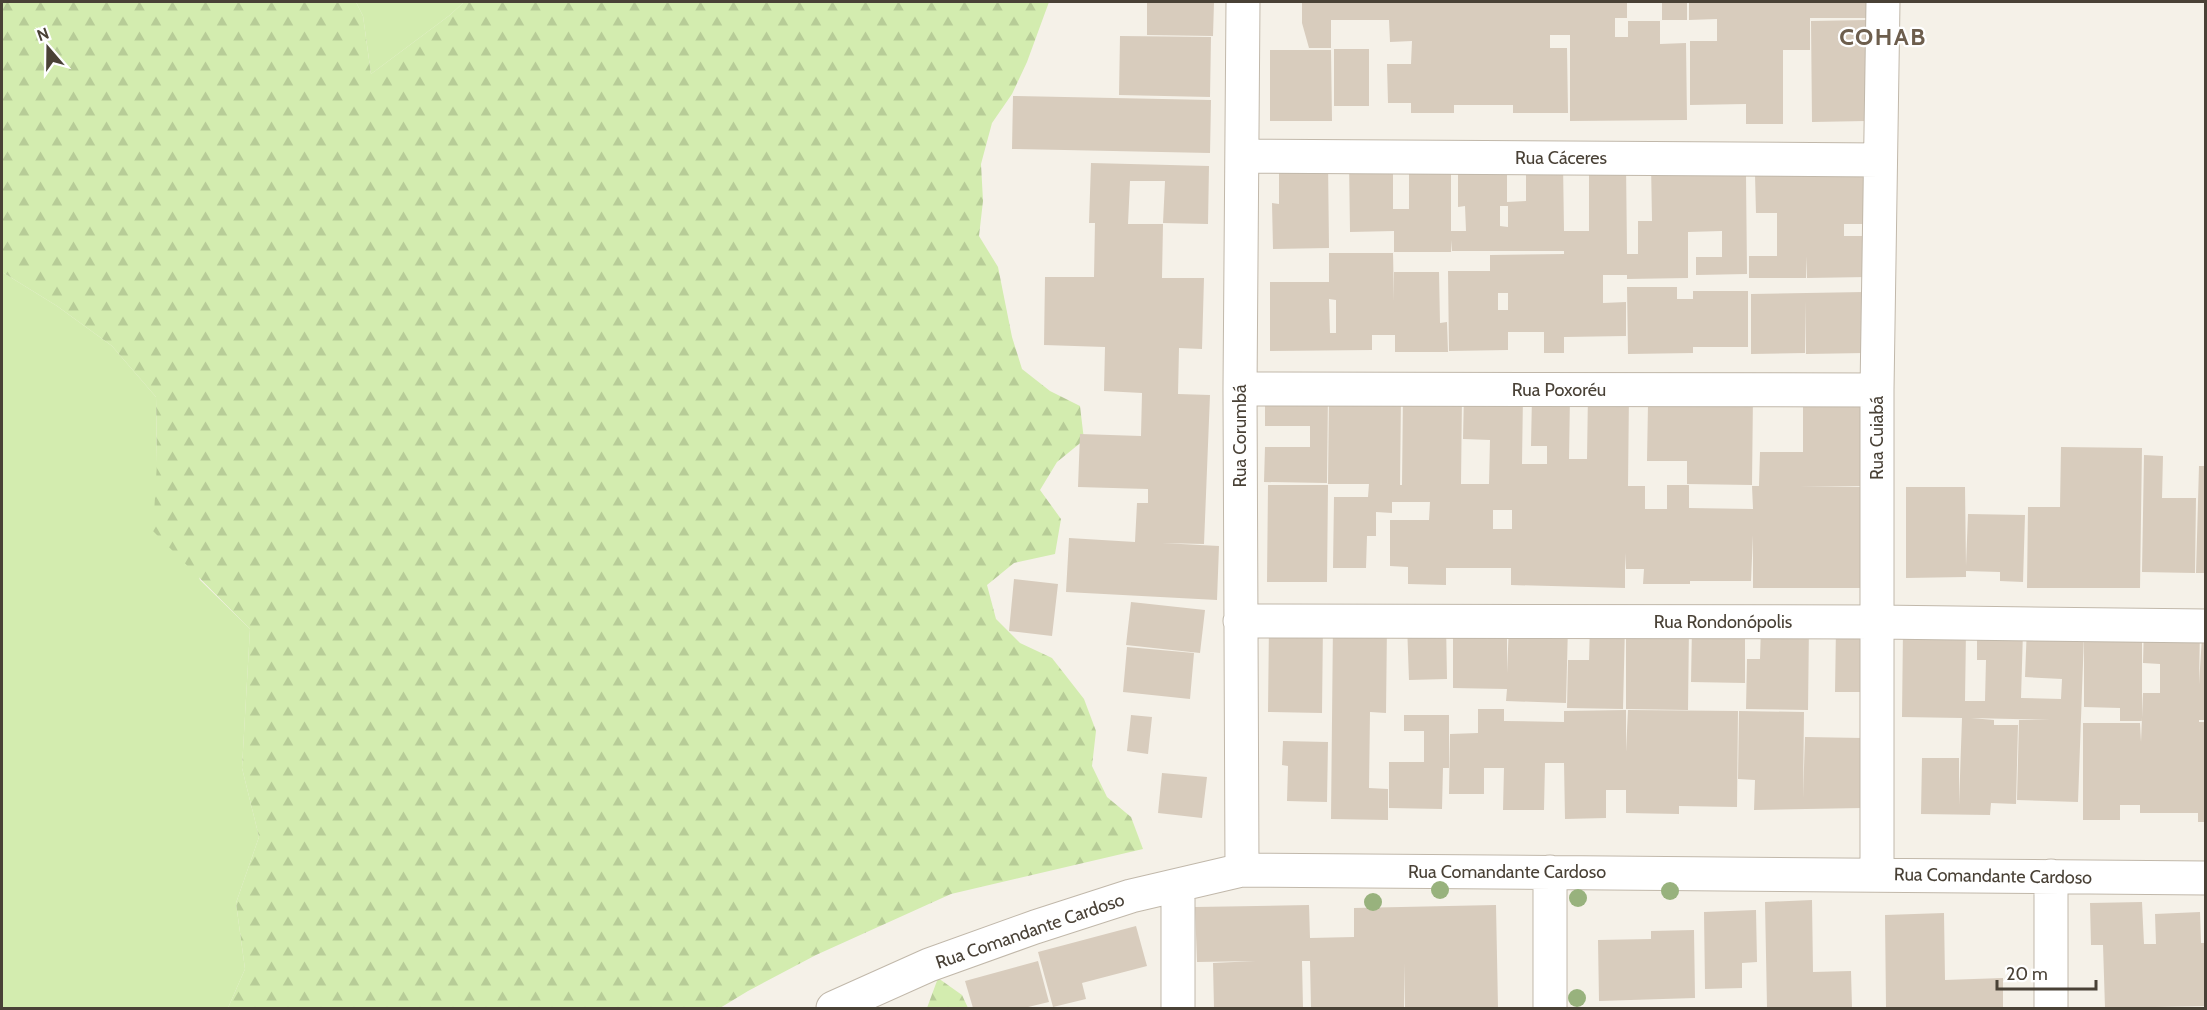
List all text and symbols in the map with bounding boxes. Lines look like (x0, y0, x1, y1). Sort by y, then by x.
north arrow (18, 18, 78, 78)
district label: COHAB (1839, 22, 1927, 51)
text: N (34, 24, 52, 45)
street label: Rua Cáceres (1515, 147, 1607, 169)
street label: Rua Poxoréu (1512, 379, 1606, 401)
street label: Rua Corumbá (1229, 384, 1251, 488)
street label: Rua Cuiabá (1866, 396, 1888, 480)
street label: Rua Rondonópolis (1654, 611, 1792, 633)
street label: Rua Comandante Cardoso (1408, 861, 1606, 883)
street label: Rua Comandante Cardoso (1894, 863, 2092, 889)
street label: Rua Comandante Cardoso (933, 888, 1127, 974)
scale bar (1997, 953, 2096, 991)
text: 20 m (2006, 963, 2048, 985)

